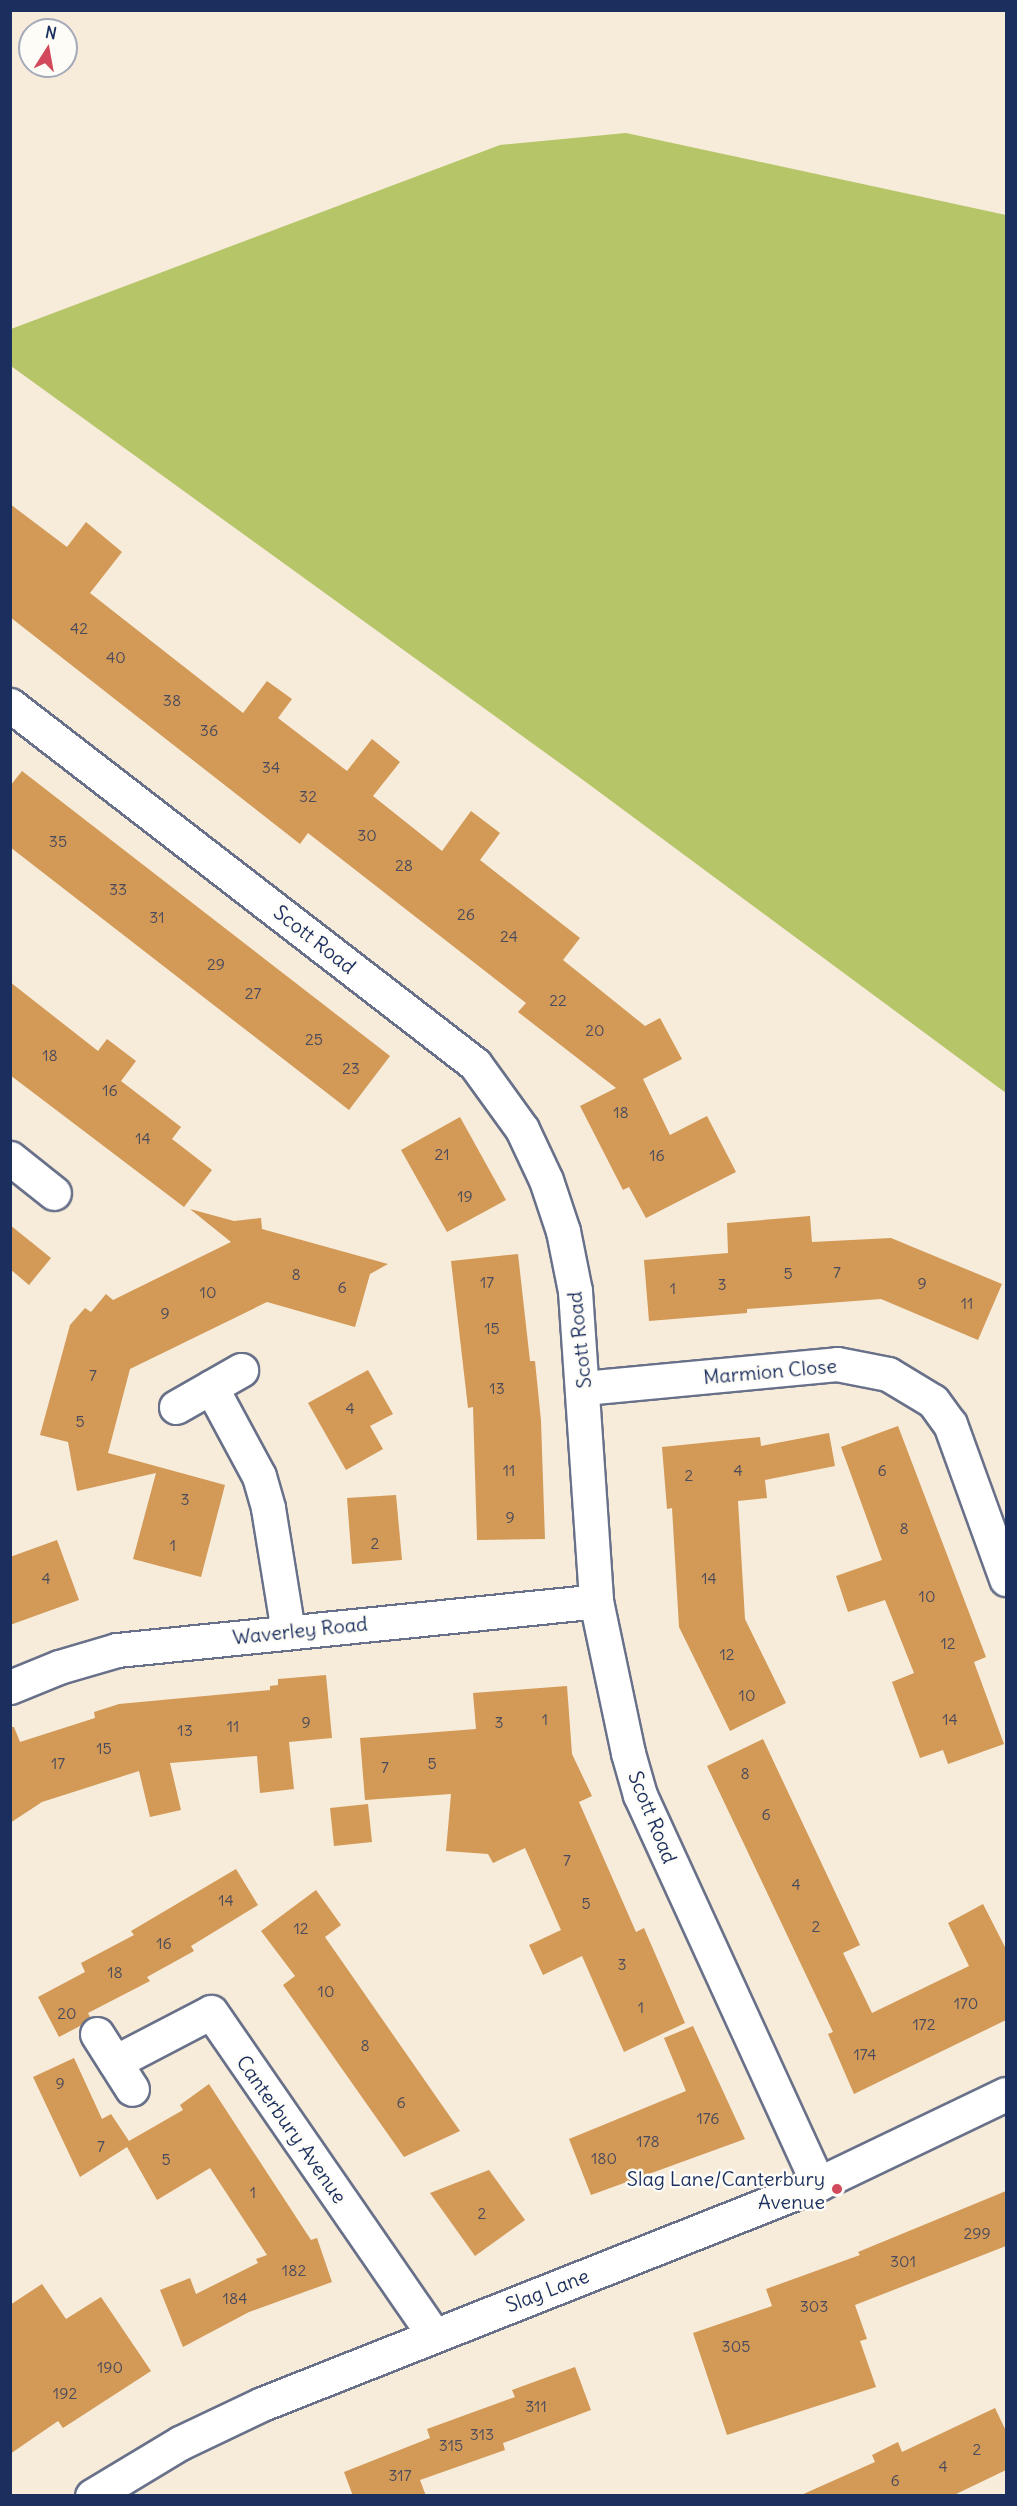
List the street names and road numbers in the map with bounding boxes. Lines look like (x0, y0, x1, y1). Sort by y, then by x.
street label: Scott Road (269, 900, 361, 978)
street label: Scott Road (562, 1290, 596, 1390)
street label: Marmion Close (702, 1353, 838, 1389)
street label: Waverley Road (231, 1611, 369, 1649)
street label: Scott Road (624, 1767, 682, 1867)
street label: Canterbury Avenue (232, 2050, 352, 2208)
street label: Slag Lane (502, 2263, 592, 2317)

